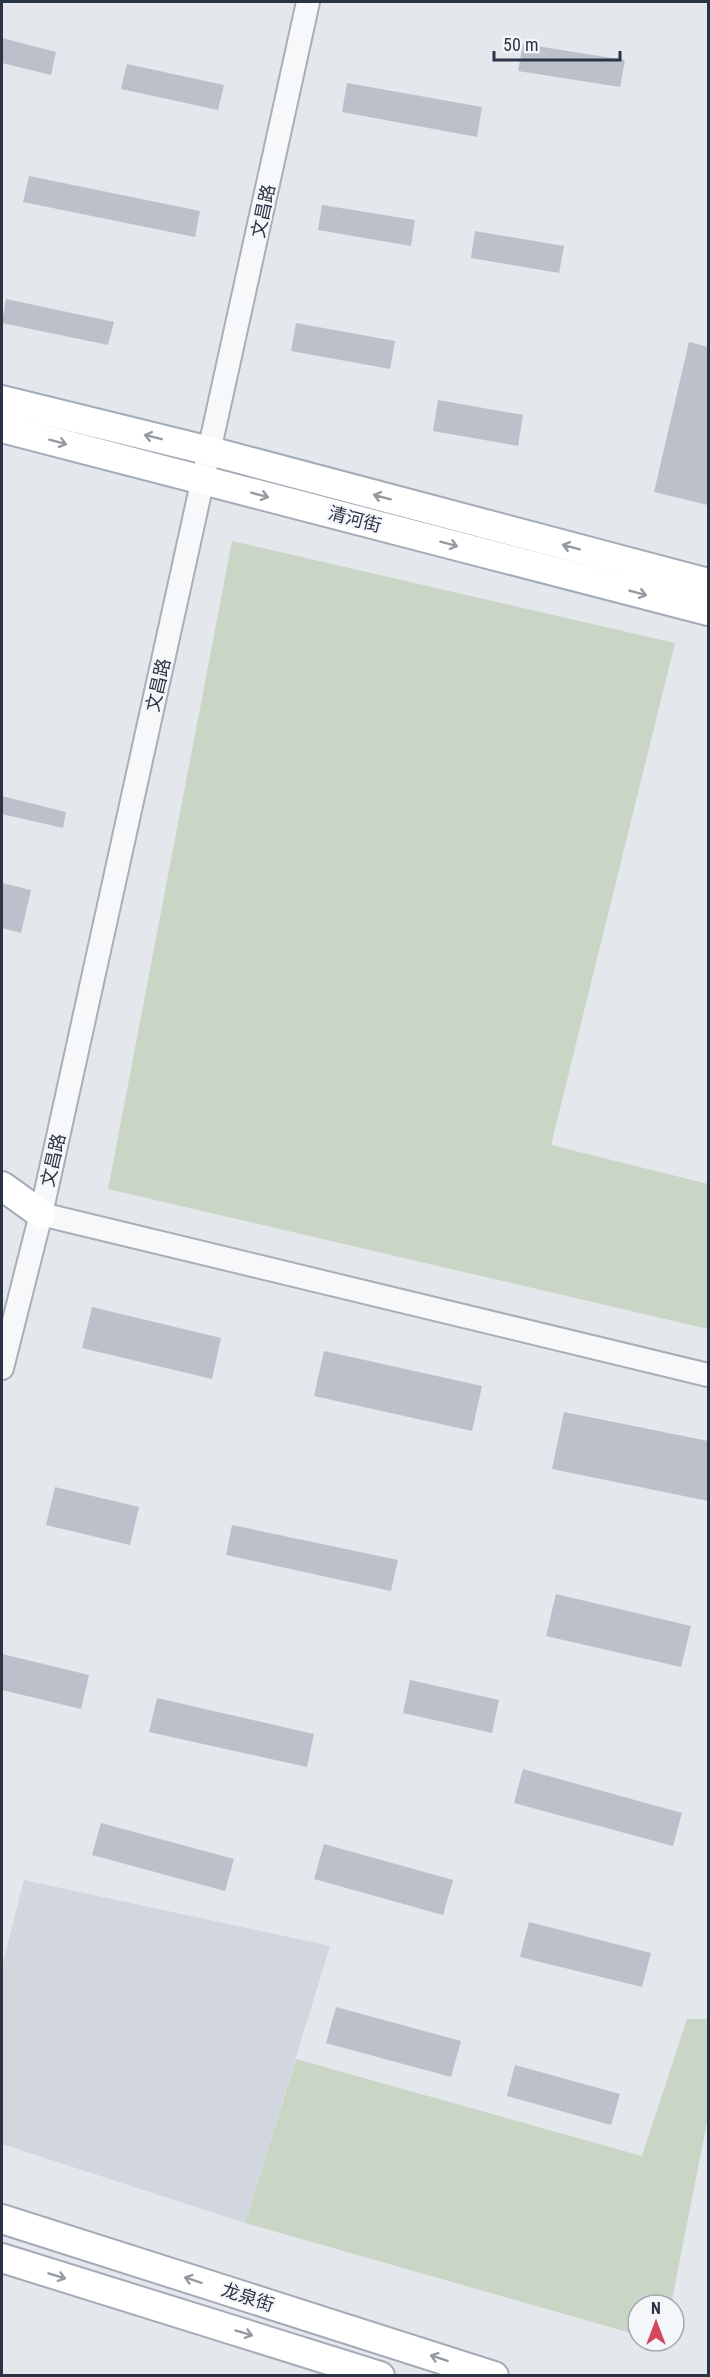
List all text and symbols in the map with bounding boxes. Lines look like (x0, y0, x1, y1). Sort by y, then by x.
scale bar (494, 24, 620, 62)
text: 50 m (503, 34, 538, 55)
street label: 文昌路 (247, 182, 279, 240)
one-way arrow (144, 431, 163, 443)
one-way arrow (48, 437, 67, 449)
one-way arrow (251, 489, 270, 501)
one-way arrow (373, 491, 392, 502)
street label: 清河街 (326, 502, 384, 536)
one-way arrow (439, 538, 458, 550)
one-way arrow (562, 541, 581, 552)
one-way arrow (628, 588, 647, 599)
street label: 文昌路 (142, 656, 174, 714)
street label: 文昌路 (37, 1131, 69, 1189)
one-way arrow (47, 2271, 66, 2282)
one-way arrow (184, 2274, 203, 2285)
street label: 龙泉街 (219, 2279, 277, 2315)
north arrow (626, 2293, 686, 2353)
text: N (651, 2299, 661, 2318)
one-way arrow (234, 2328, 253, 2339)
one-way arrow (430, 2352, 449, 2363)

